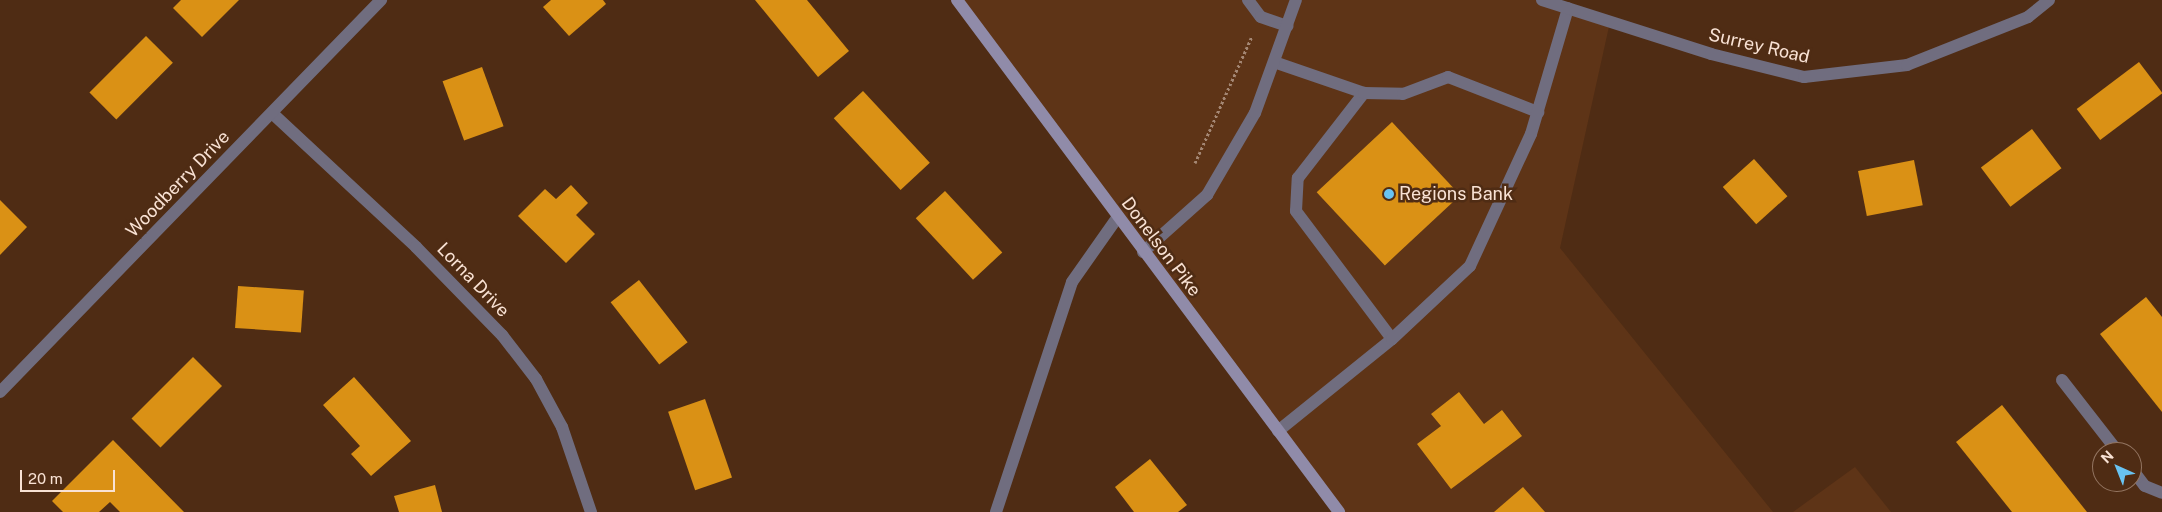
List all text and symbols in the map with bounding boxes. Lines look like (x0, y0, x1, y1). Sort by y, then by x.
street label: Surrey Road (1706, 24, 1812, 68)
street label: Woodberry Drive (122, 126, 234, 242)
place label: Regions Bank (1399, 183, 1513, 205)
marker: Regions Bank (1383, 188, 1395, 200)
street label: Donelson Pike (1117, 193, 1205, 301)
street label: Lorna Drive (432, 238, 514, 322)
north arrow (2092, 442, 2142, 492)
text: N (2098, 447, 2117, 466)
scale bar (22, 460, 118, 492)
text: 20 m (28, 470, 63, 487)

